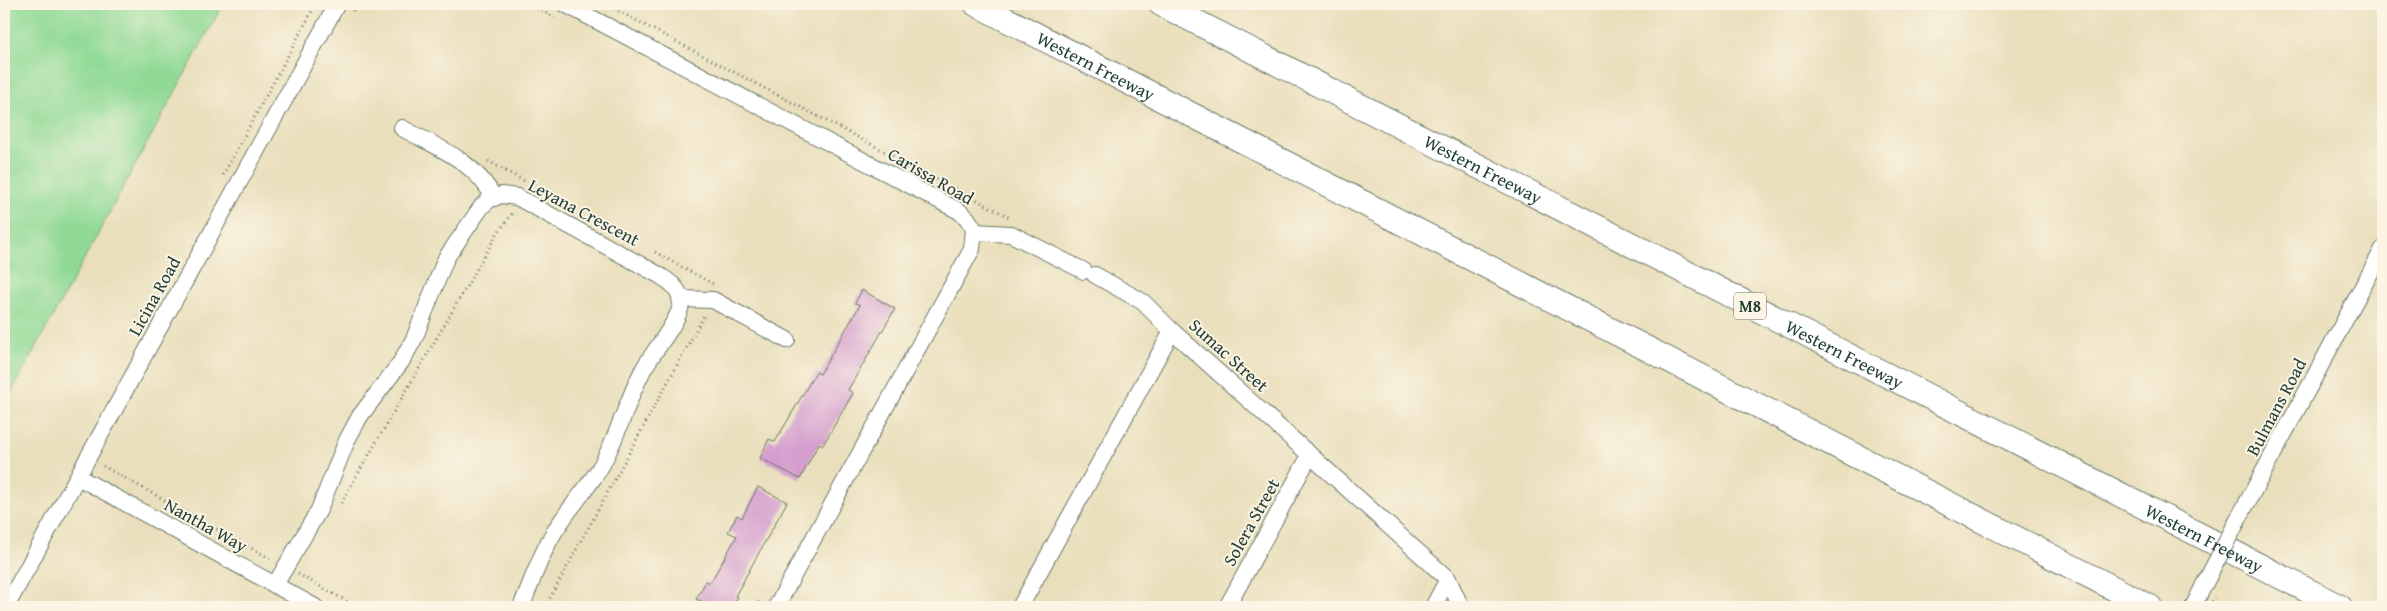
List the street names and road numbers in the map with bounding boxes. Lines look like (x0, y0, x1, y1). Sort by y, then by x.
street label: Western Freeway (1032, 24, 1160, 107)
street label: Western Freeway (1420, 127, 1547, 210)
street label: Carissa Road (883, 141, 979, 212)
street label: Leyana Crescent (524, 171, 645, 253)
street label: Licina Road (121, 251, 187, 341)
road number: M8 (1734, 292, 1766, 320)
street label: Sumac Street (1183, 312, 1275, 399)
street label: Western Freeway (1781, 312, 1909, 395)
street label: Bulmans Road (2239, 353, 2313, 461)
street label: Solera Street (1216, 473, 1287, 571)
street label: Nantha Way (159, 491, 253, 559)
street label: Western Freeway (2141, 496, 2268, 579)

